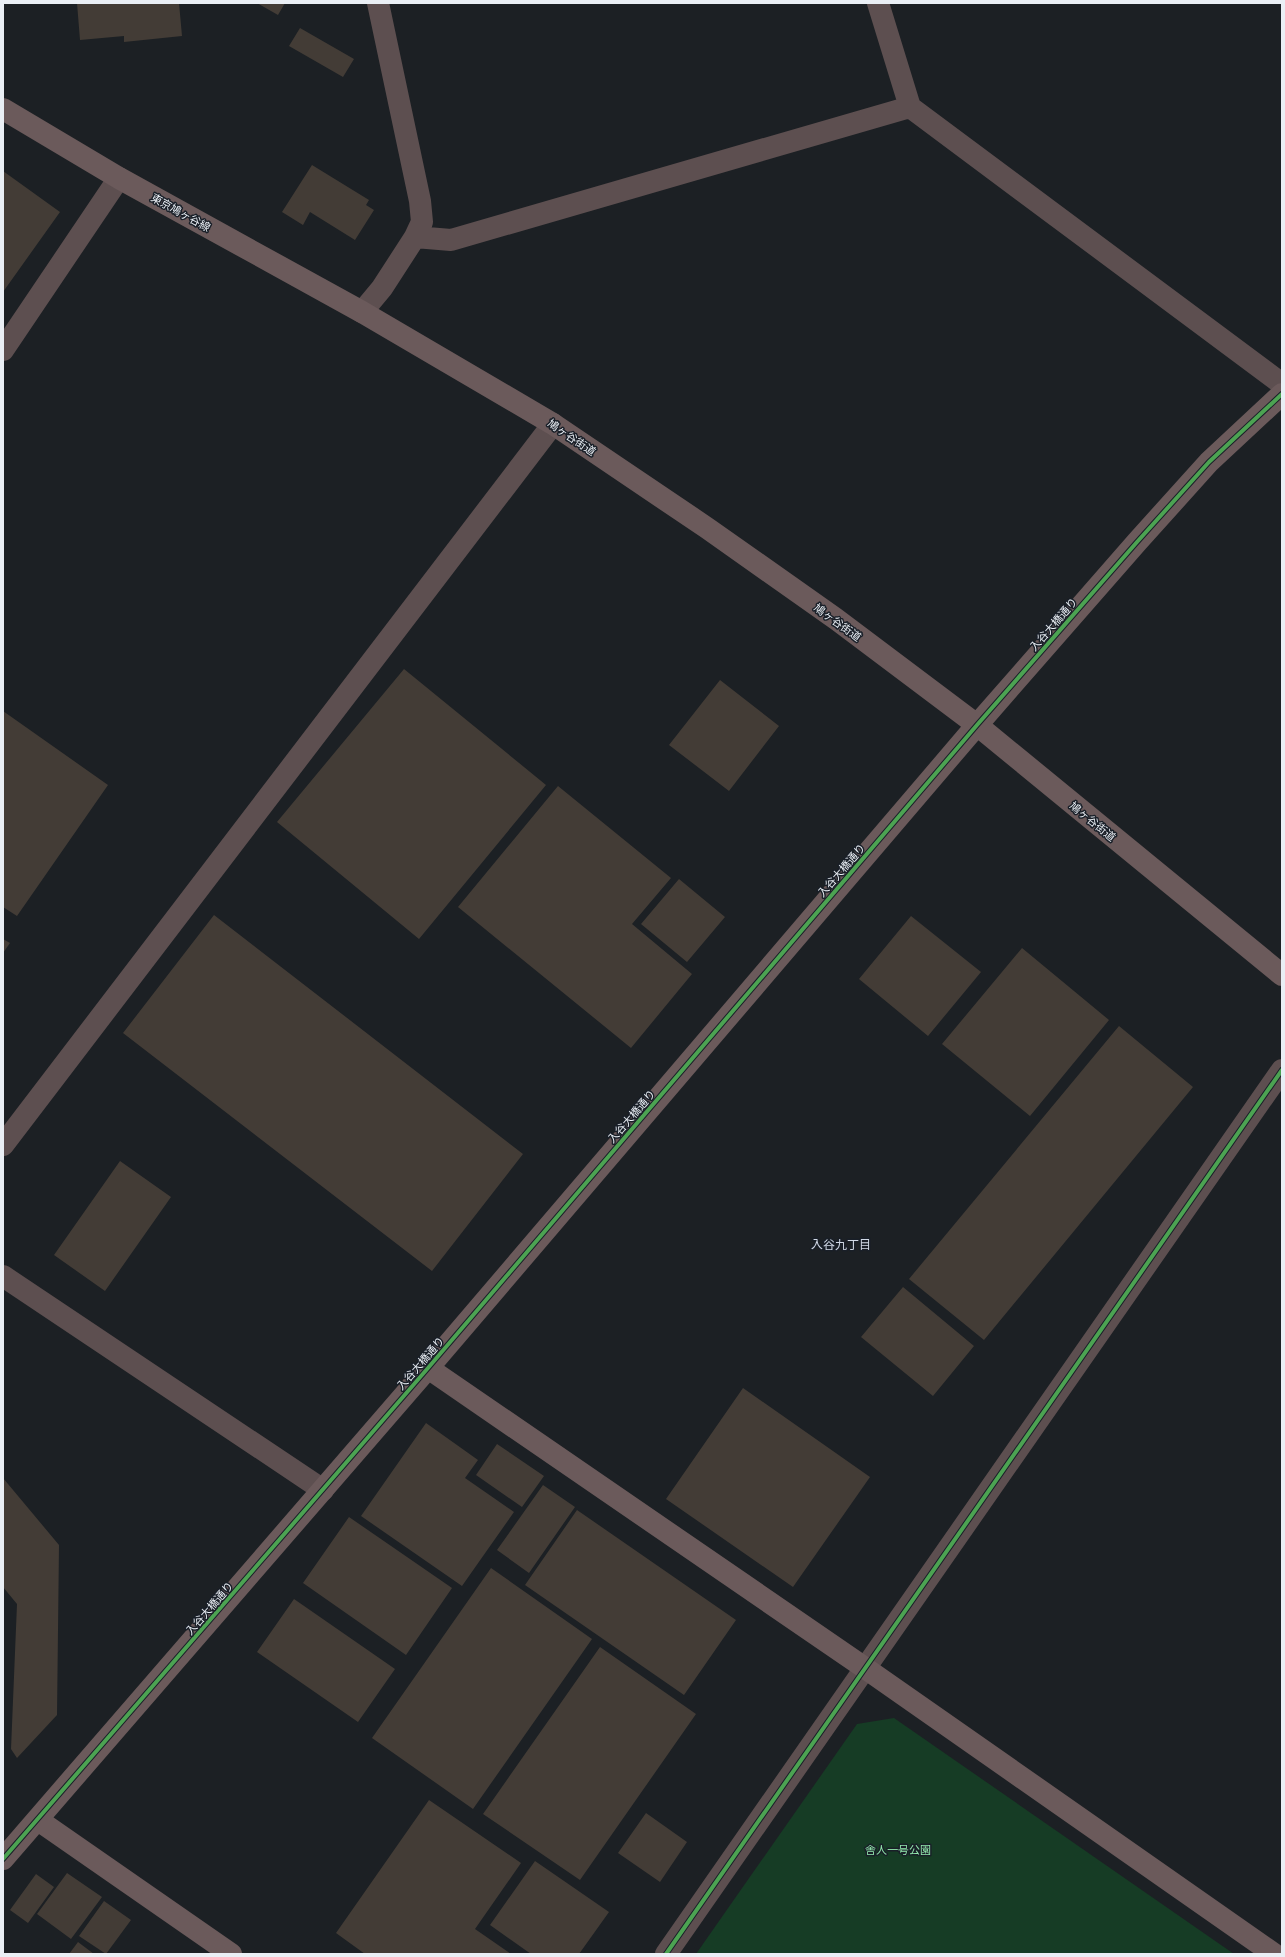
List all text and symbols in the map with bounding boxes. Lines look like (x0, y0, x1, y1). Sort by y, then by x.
street label: 東京鳩ヶ谷線 (149, 189, 213, 235)
street label: 鳩ヶ谷街道 (545, 415, 599, 459)
street label: 入谷大橋通り (1026, 594, 1080, 654)
street label: 鳩ヶ谷街道 (811, 600, 865, 644)
street label: 鳩ヶ谷街道 (1067, 798, 1119, 844)
street label: 入谷大橋通り (814, 840, 868, 900)
street label: 入谷大橋通り (604, 1086, 658, 1146)
district label: 入谷九丁目 (811, 1236, 871, 1253)
street label: 入谷大橋通り (393, 1333, 447, 1393)
street label: 入谷大橋通り (182, 1578, 236, 1638)
park label: 舎人一号公園 (865, 1842, 931, 1857)

